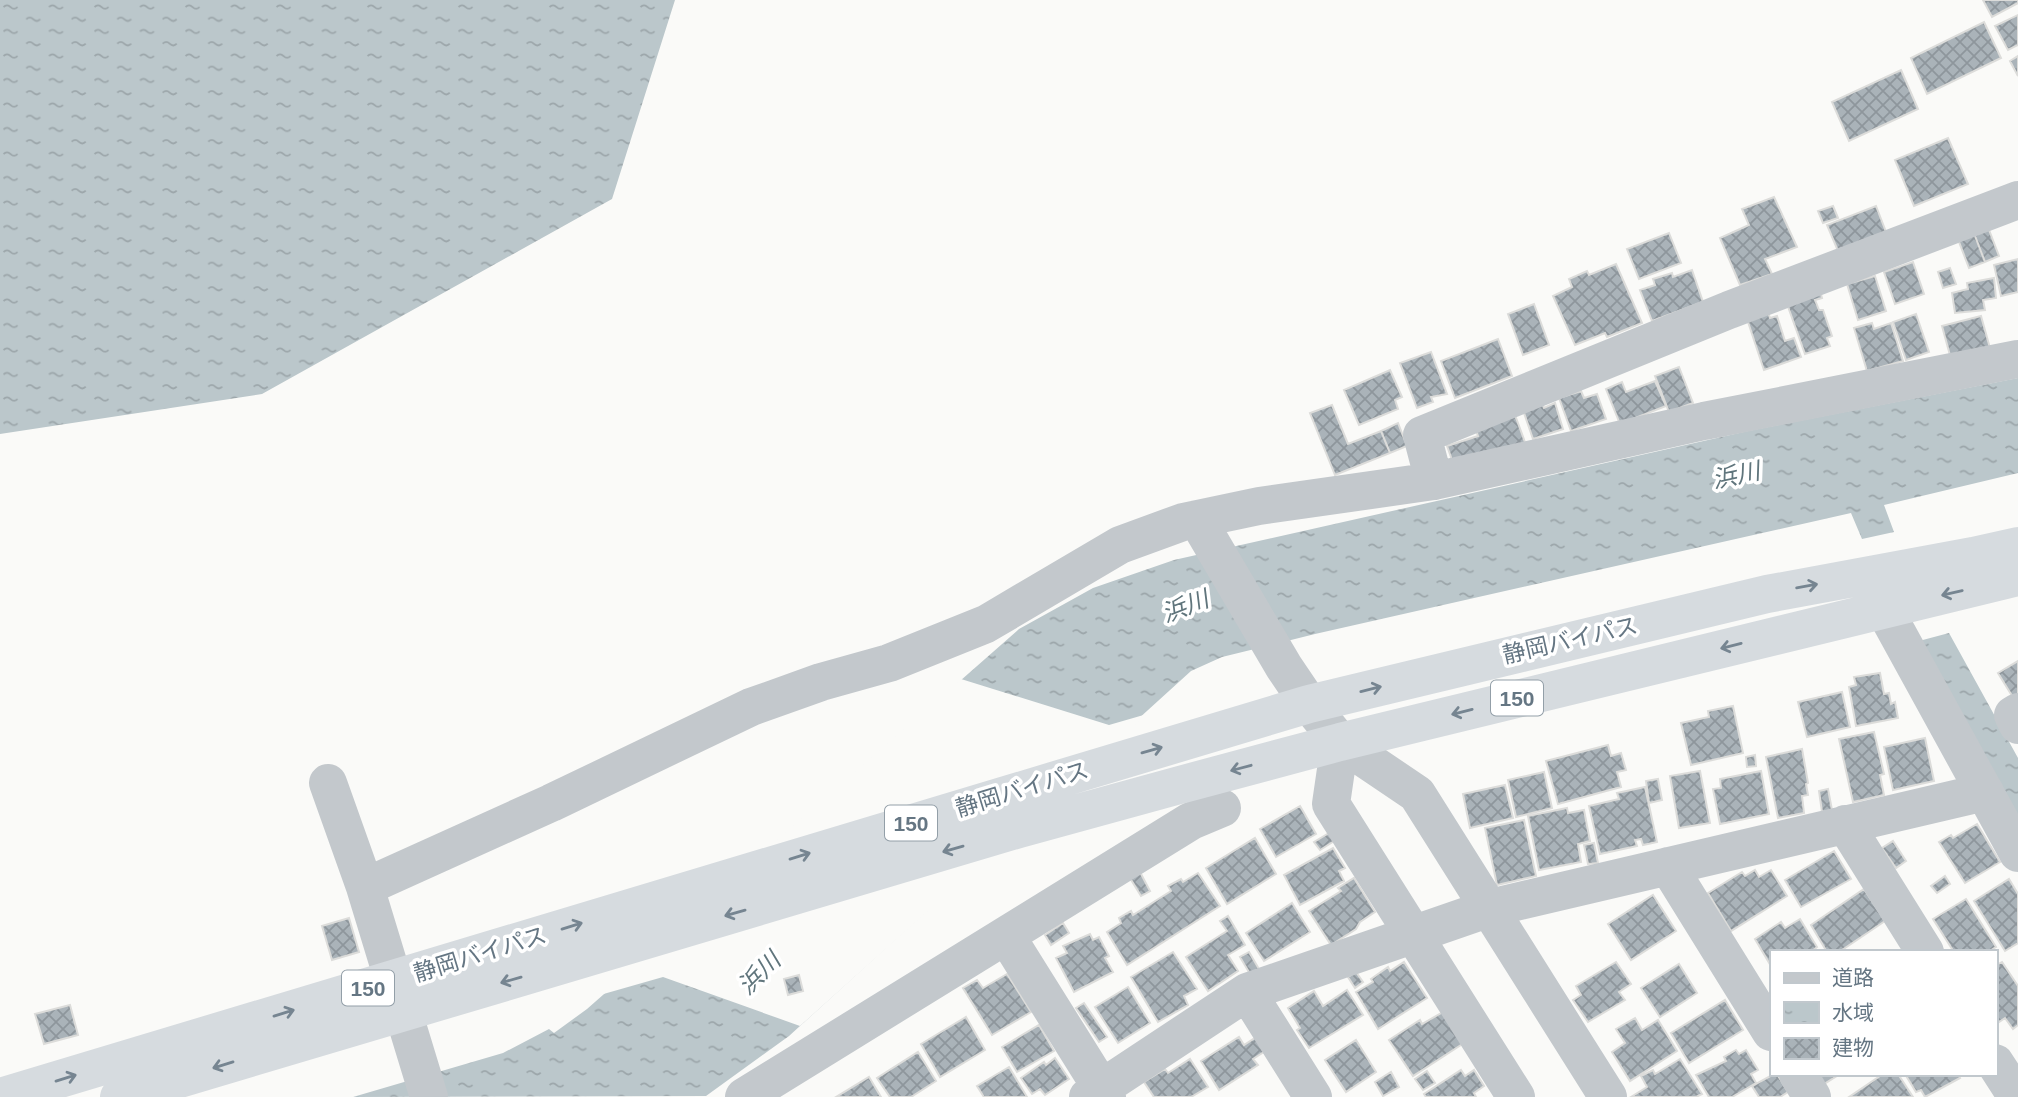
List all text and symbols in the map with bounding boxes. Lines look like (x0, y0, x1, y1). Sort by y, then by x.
water label: 浜川 (1710, 456, 1765, 493)
one-way arrow (1795, 579, 1818, 592)
water label: 浜川 (1158, 584, 1215, 627)
one-way arrow (1941, 587, 1964, 600)
street label: 静岡バイパス (1500, 612, 1640, 668)
one-way arrow (1720, 640, 1742, 653)
road number: 150 (1491, 680, 1543, 716)
one-way arrow (1359, 682, 1382, 695)
one-way arrow (1451, 706, 1474, 719)
one-way arrow (1140, 743, 1163, 756)
street label: 静岡バイパス (952, 756, 1092, 822)
one-way arrow (1231, 762, 1253, 775)
road number: 150 (885, 806, 937, 840)
one-way arrow (943, 843, 965, 856)
one-way arrow (789, 849, 811, 862)
one-way arrow (724, 908, 746, 921)
one-way arrow (561, 919, 583, 932)
street label: 静岡バイパス (410, 921, 550, 987)
water label: 浜川 (732, 944, 788, 1000)
legend (1770, 950, 1997, 1076)
text: 道路 (1832, 966, 1874, 989)
road number: 150 (342, 970, 394, 1006)
one-way arrow (500, 974, 522, 987)
text: 水域 (1832, 1001, 1874, 1024)
one-way arrow (273, 1005, 295, 1018)
text: 建物 (1832, 1036, 1874, 1059)
one-way arrow (212, 1060, 234, 1073)
one-way arrow (55, 1070, 77, 1083)

